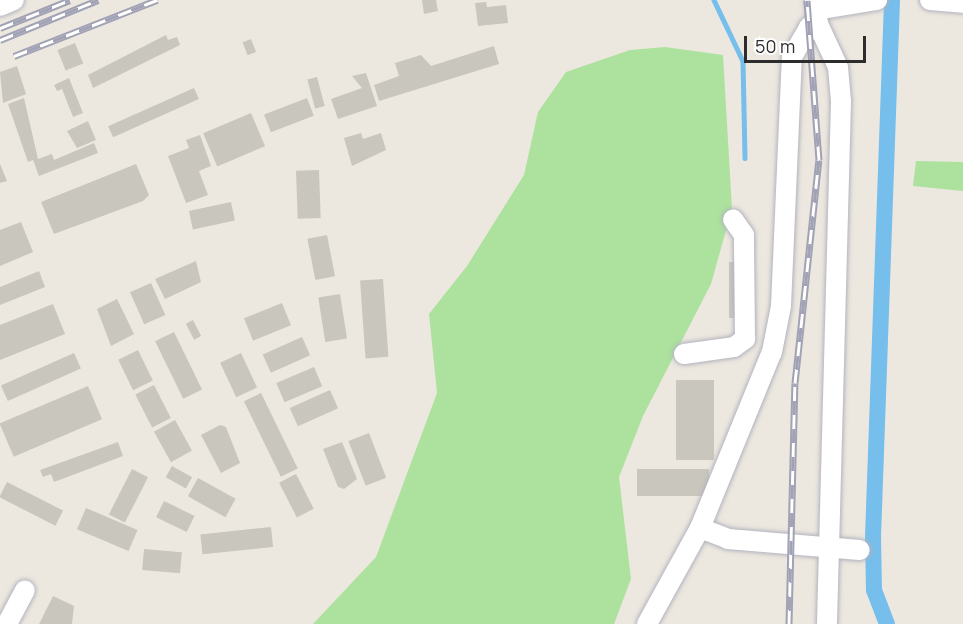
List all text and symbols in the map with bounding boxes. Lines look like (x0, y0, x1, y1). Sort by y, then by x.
scale bar (747, 24, 868, 62)
text: 50 m (755, 34, 795, 58)

